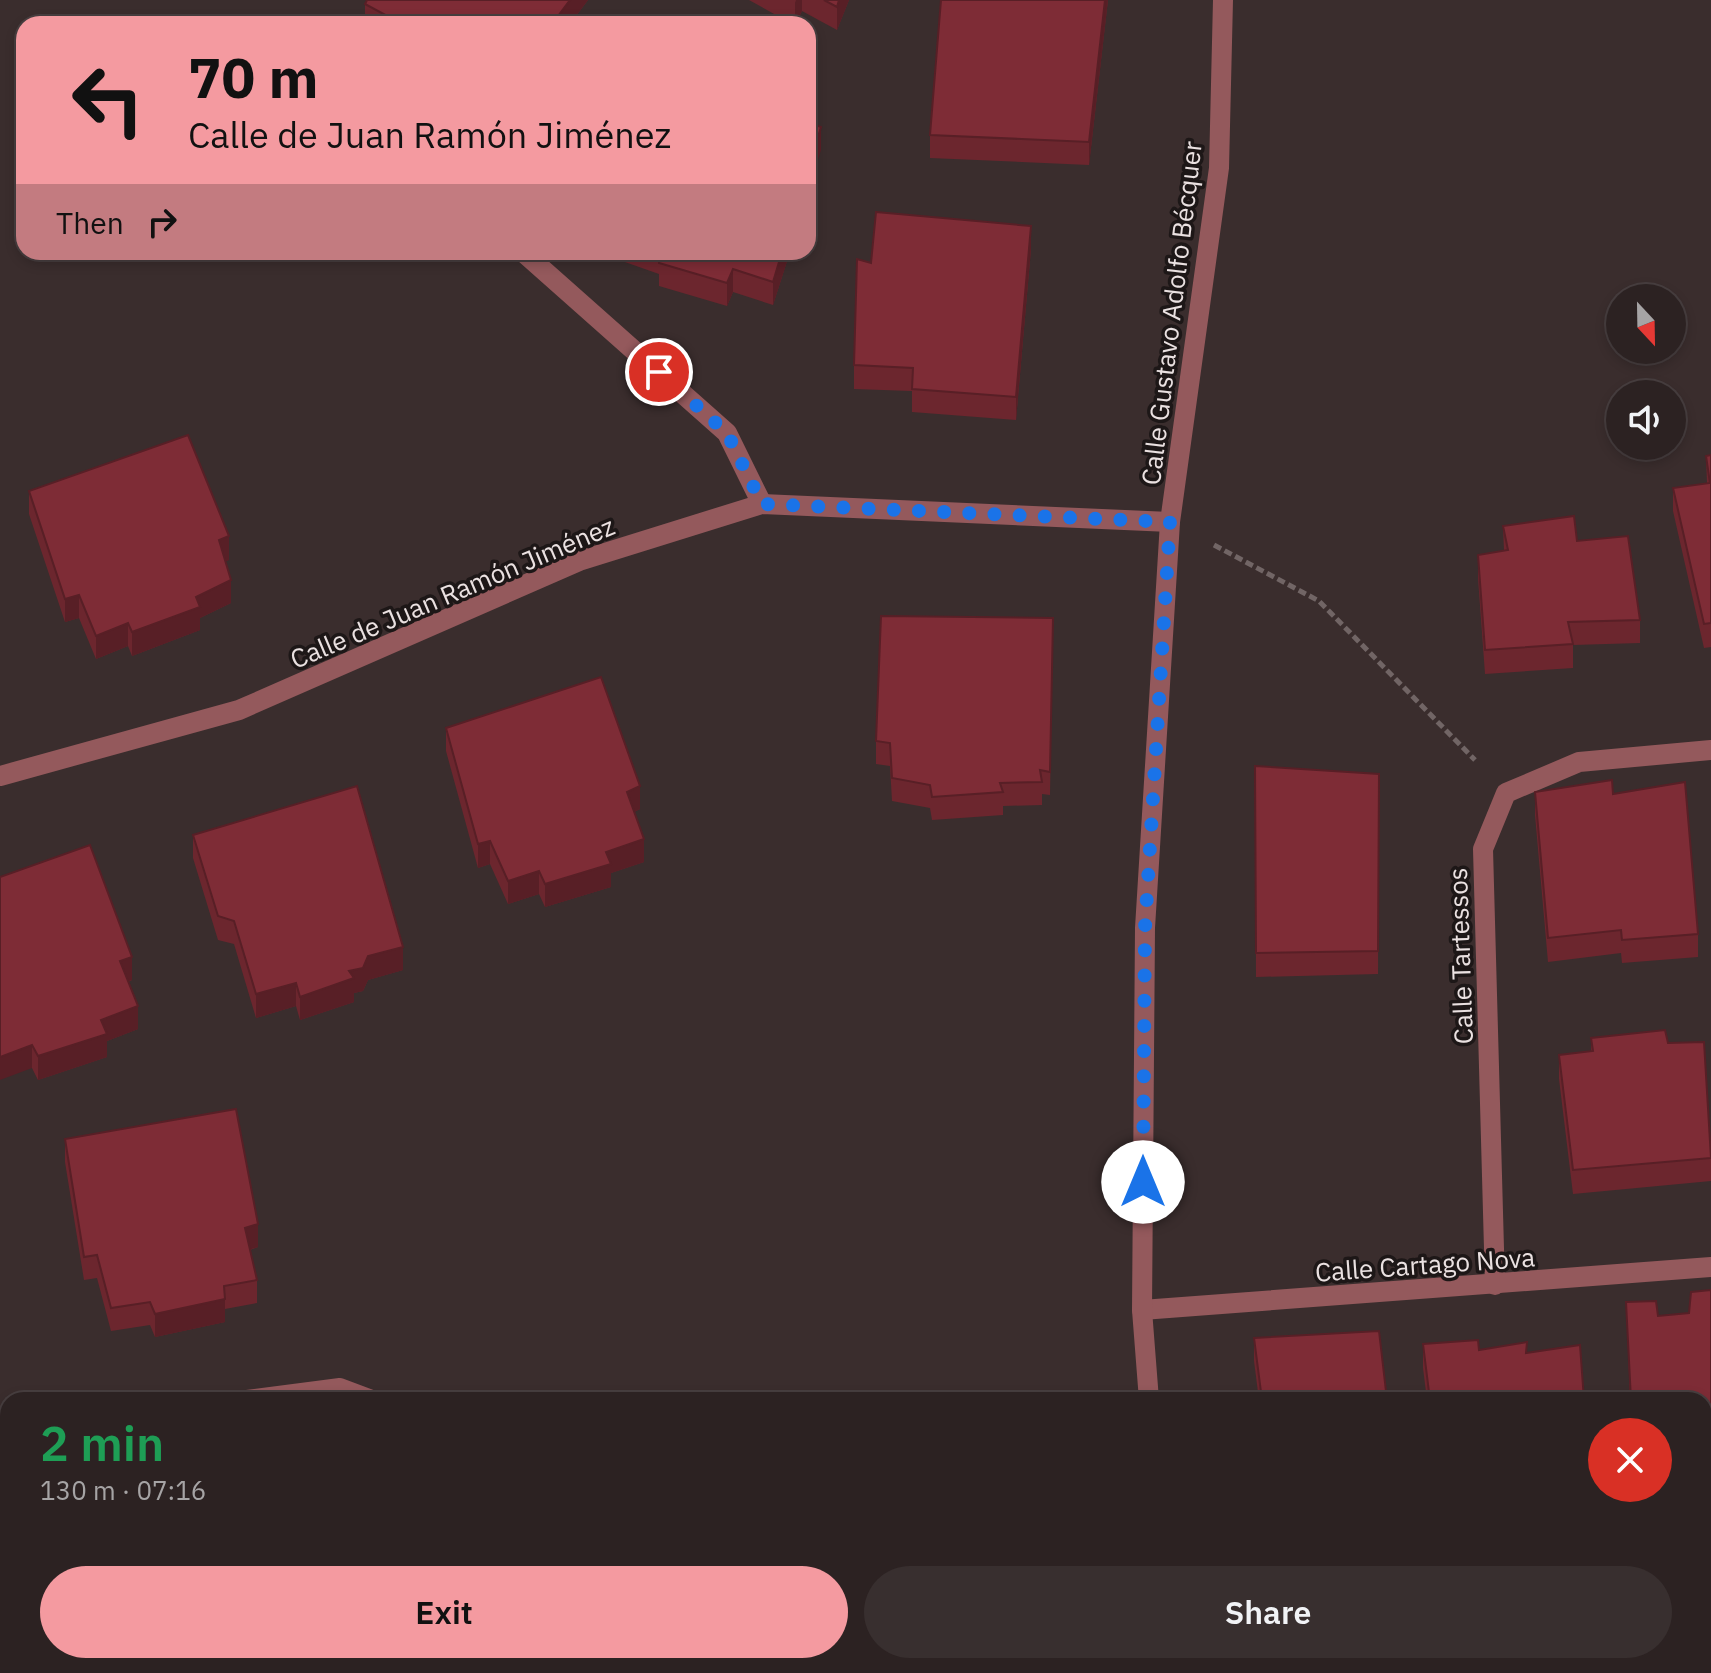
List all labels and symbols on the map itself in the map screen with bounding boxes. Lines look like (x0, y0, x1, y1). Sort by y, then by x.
street label: Calle Gustavo Adolfo Bécquer (1133, 139, 1209, 487)
north arrow (1606, 284, 1686, 364)
pin (625, 338, 693, 406)
street label: Calle de Juan Ramón Jiménez (285, 508, 619, 676)
street label: Calle Tartessos (1440, 867, 1480, 1045)
position arrow (1101, 1140, 1185, 1224)
street label: Calle Cartago Nova (1314, 1239, 1536, 1289)

